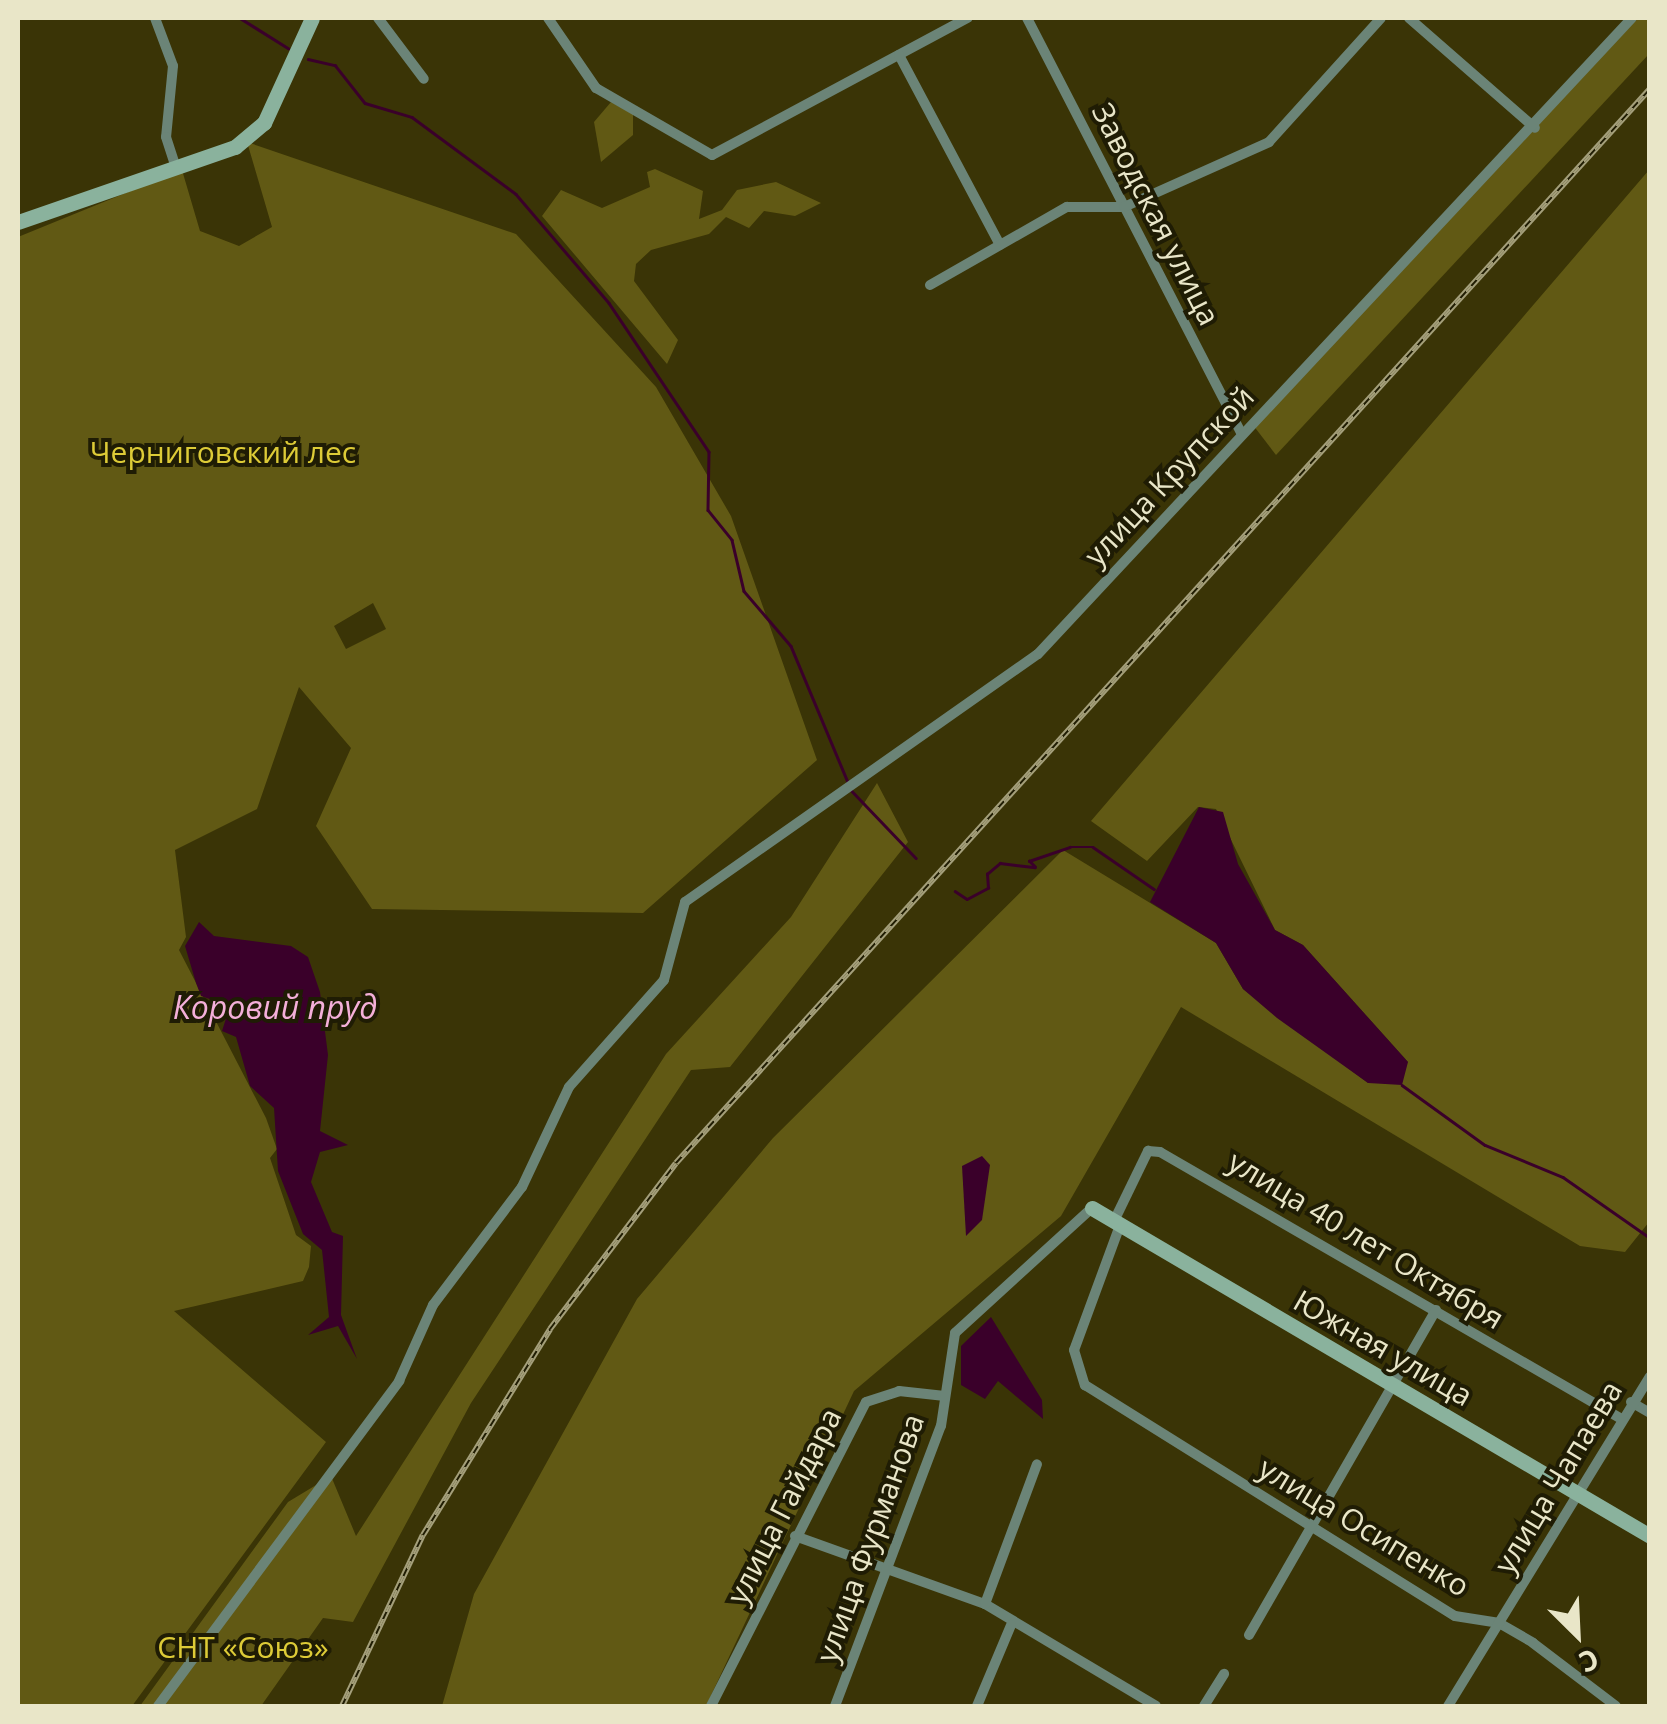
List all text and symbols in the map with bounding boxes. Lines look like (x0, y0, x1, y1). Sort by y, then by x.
street label: Заводская улица (1084, 97, 1228, 331)
street label: улица Крупской (1077, 379, 1261, 573)
park label: Черниговский лес (90, 434, 356, 470)
water label: Коровий пруд (173, 988, 377, 1026)
street label: улица 40 лет Октября (1222, 1143, 1510, 1337)
street label: Южная улица (1287, 1282, 1479, 1414)
street label: улица Чапаева (1486, 1374, 1630, 1580)
street label: улица Гайдара (719, 1402, 849, 1610)
street label: улица Фурманова (808, 1409, 932, 1667)
street label: улица Осипенко (1252, 1450, 1476, 1604)
north arrow (1527, 1584, 1627, 1684)
park label: СНТ «Союз» (157, 1629, 329, 1665)
text: С (1573, 1640, 1605, 1682)

